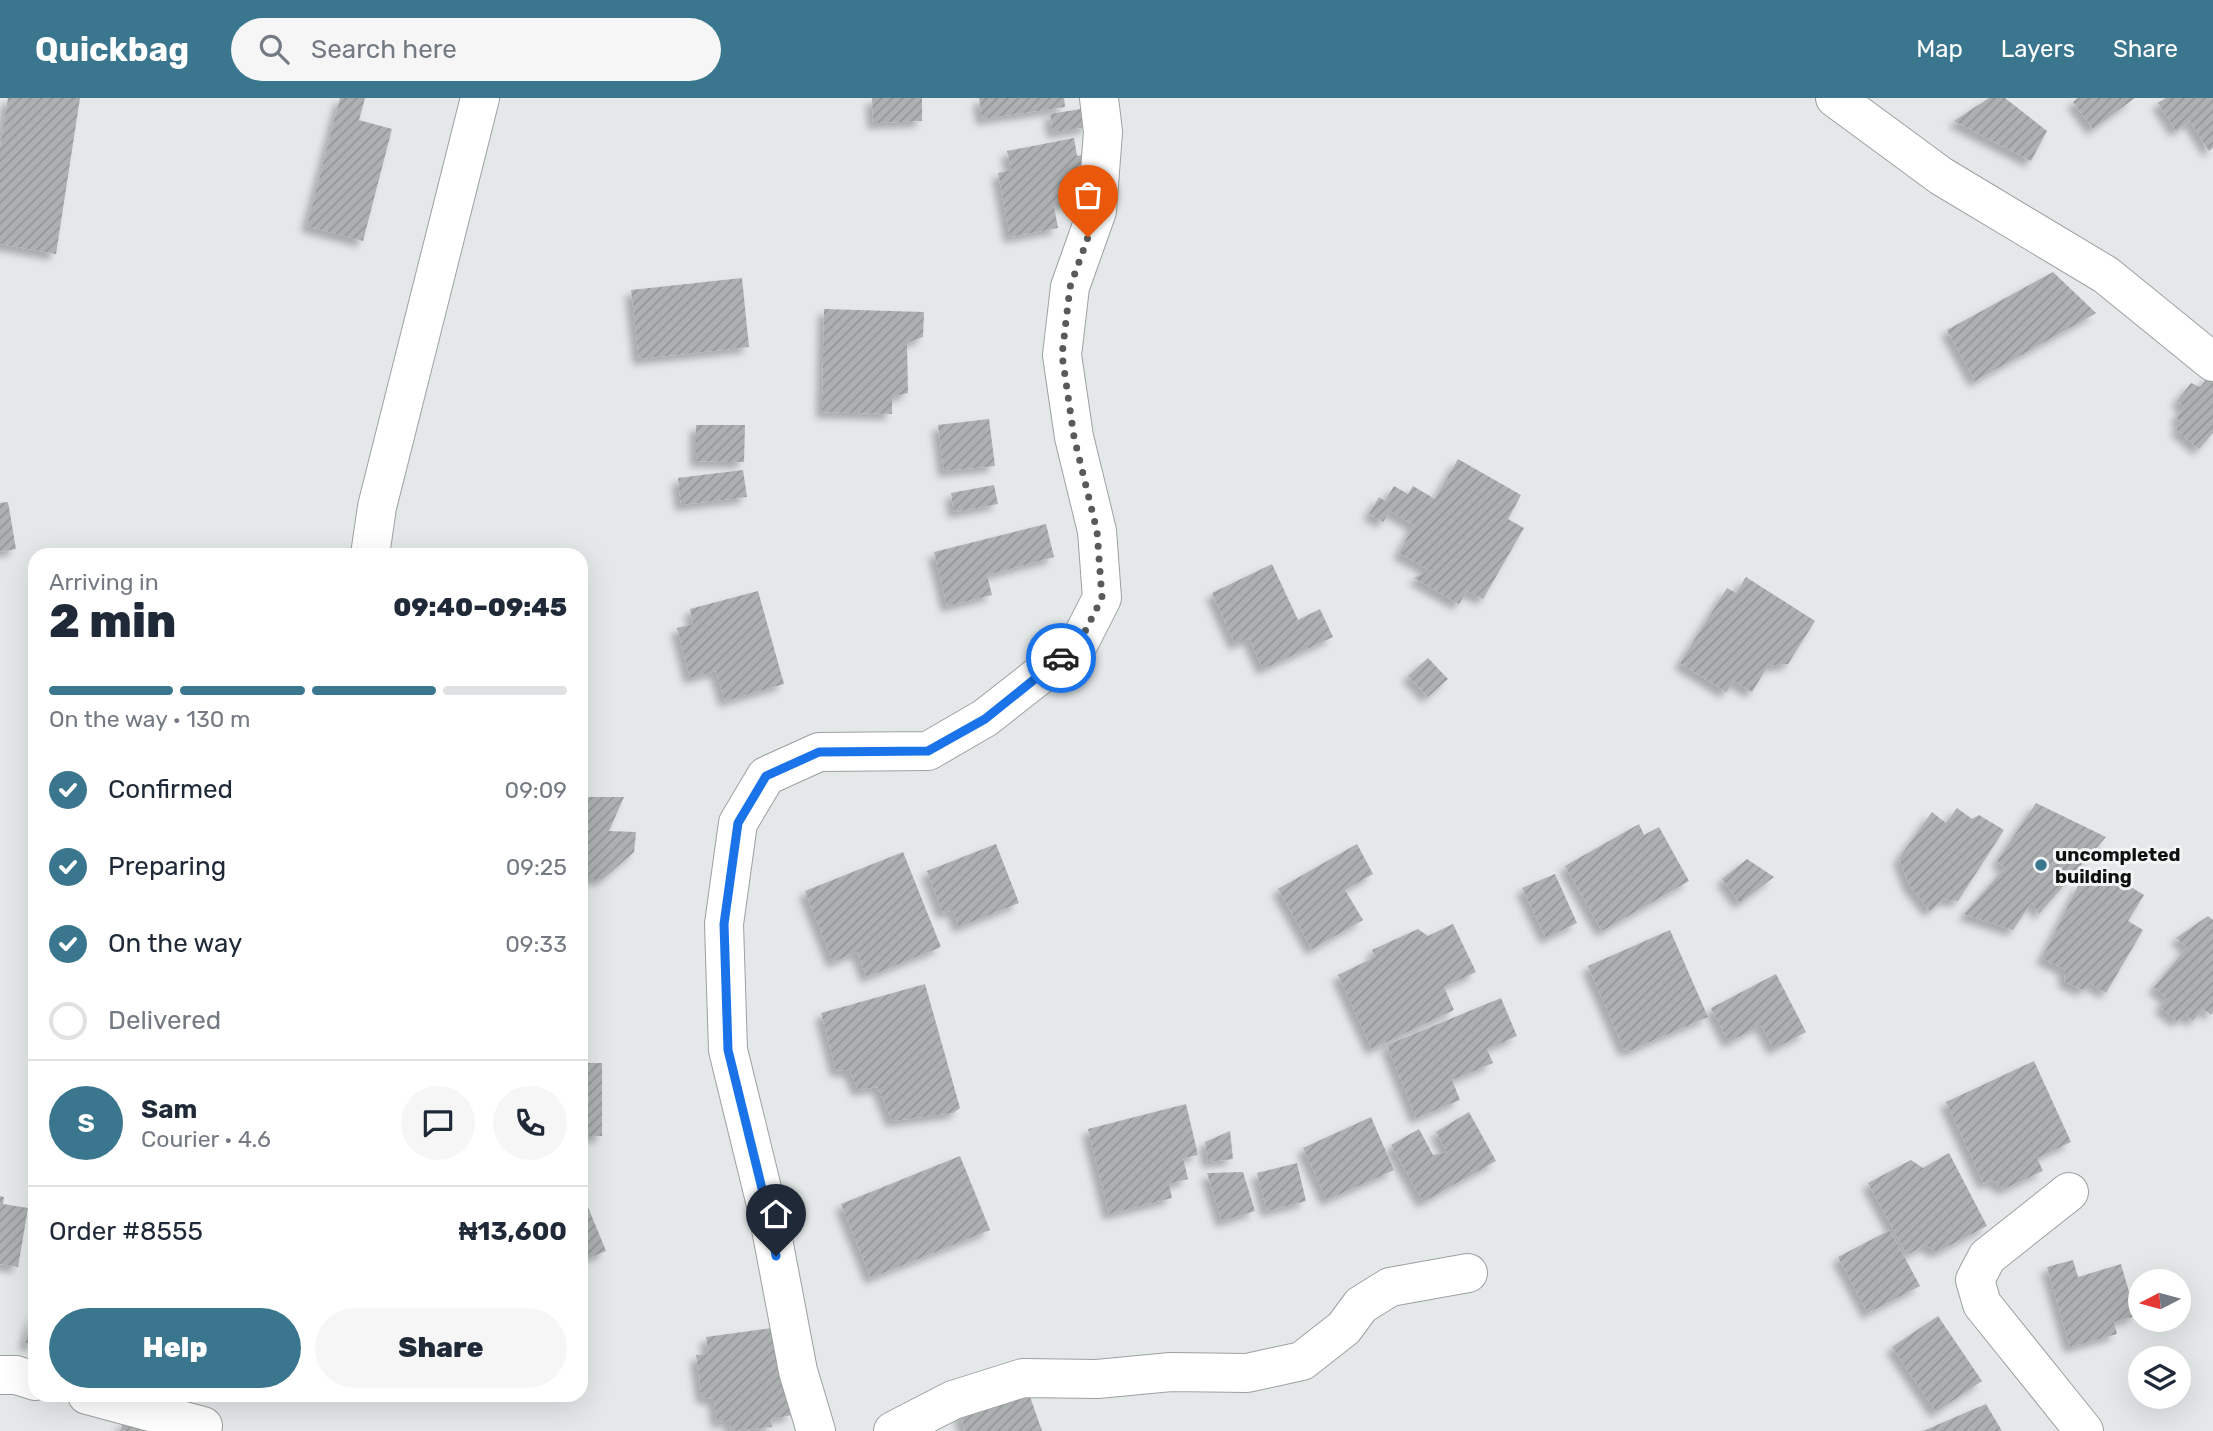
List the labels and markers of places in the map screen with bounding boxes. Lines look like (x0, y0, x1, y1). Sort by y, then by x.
pin (1058, 165, 1118, 237)
place label: uncompleted building (2055, 843, 2180, 888)
marker: uncompleted building (2033, 857, 2049, 873)
pin (746, 1184, 806, 1256)

